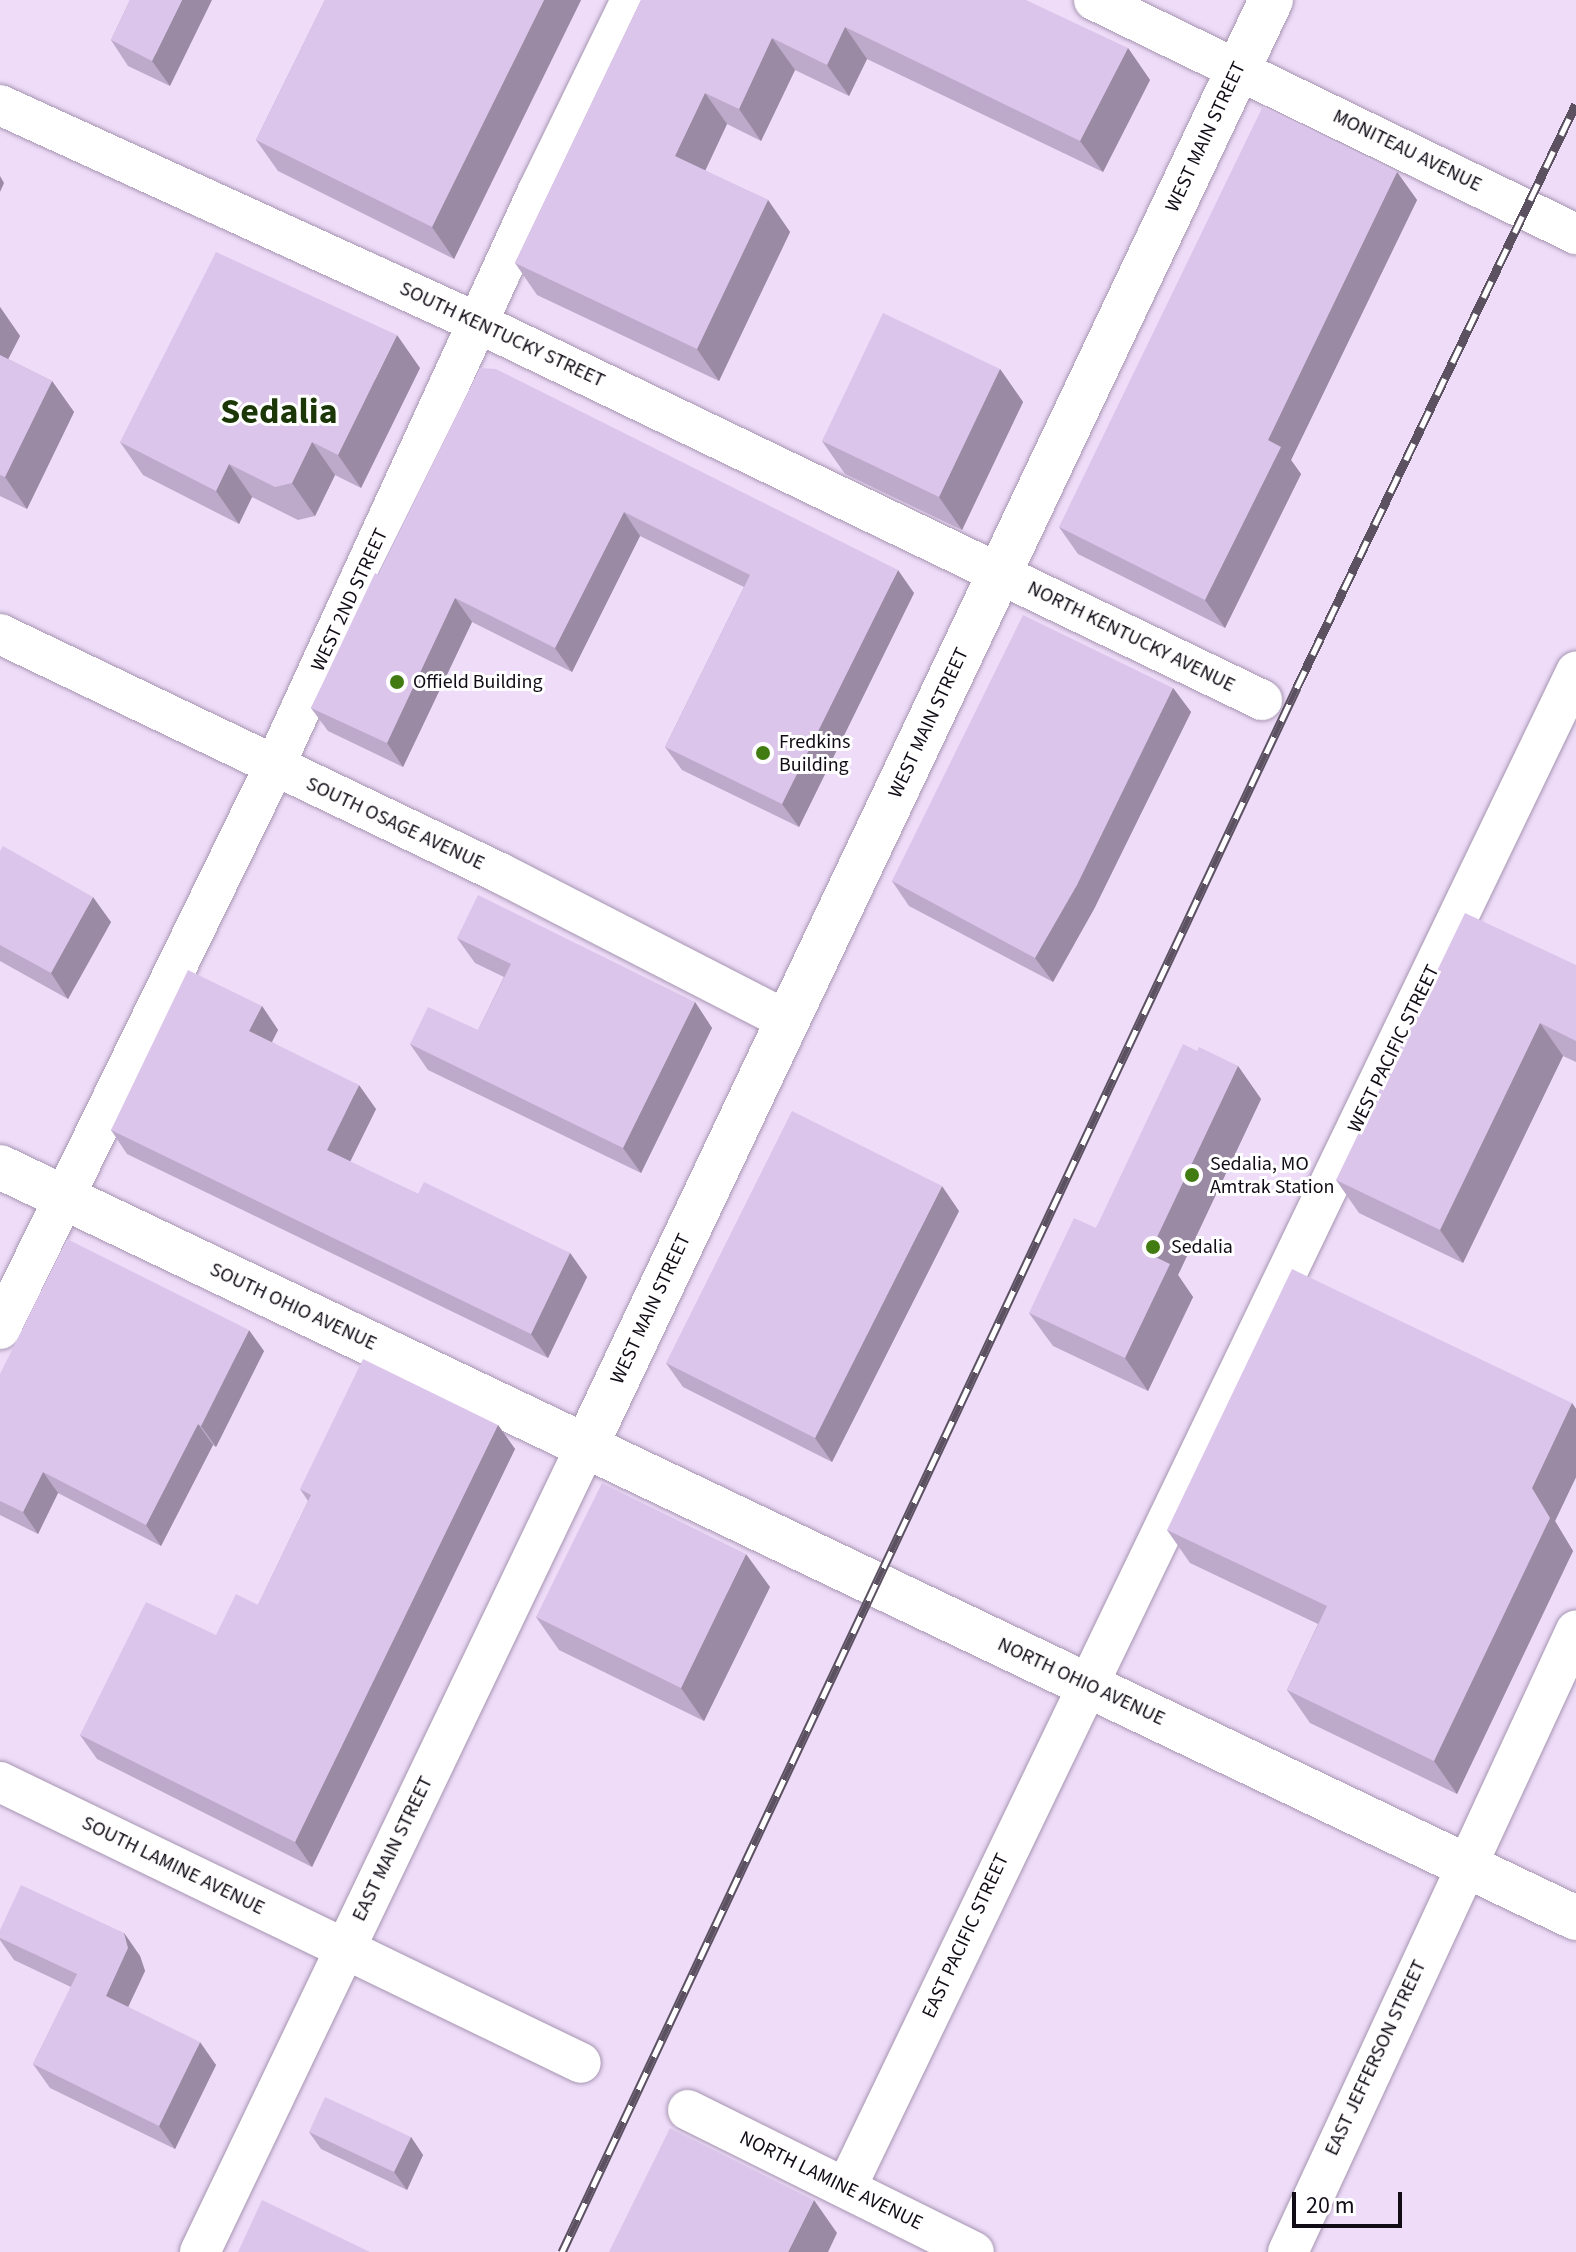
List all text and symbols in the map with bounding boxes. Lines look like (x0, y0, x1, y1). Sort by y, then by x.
street label: WEST MAIN STREET (1161, 58, 1251, 216)
street label: MONITEAU AVENUE (1329, 105, 1485, 197)
street label: SOUTH KENTUCKY STREET (396, 277, 608, 393)
district label: Sedalia (220, 390, 338, 434)
street label: WEST 2ND STREET (306, 525, 394, 675)
street label: NORTH KENTUCKY AVENUE (1023, 576, 1239, 698)
street label: WEST MAIN STREET (884, 644, 974, 802)
place label: Offield Building (413, 670, 543, 694)
marker: Offield Building (388, 673, 406, 691)
place label: Fredkins Building (779, 730, 850, 777)
marker: Fredkins Building (754, 744, 772, 762)
street label: SOUTH OSAGE AVENUE (302, 772, 488, 876)
street label: WEST PACIFIC STREET (1343, 961, 1445, 1137)
place label: Sedalia, MO Amtrak Station (1210, 1152, 1334, 1199)
marker: Sedalia, MO Amtrak Station (1181, 1164, 1203, 1186)
street label: WEST MAIN STREET (606, 1230, 696, 1388)
place label: Sedalia (1171, 1235, 1233, 1259)
marker: Sedalia (1142, 1236, 1164, 1258)
street label: SOUTH OHIO AVENUE (206, 1258, 380, 1356)
street label: NORTH OHIO AVENUE (994, 1633, 1168, 1731)
street label: EAST MAIN STREET (348, 1773, 438, 1925)
street label: SOUTH LAMINE AVENUE (78, 1811, 268, 1921)
street label: EAST PACIFIC STREET (917, 1850, 1015, 2022)
street label: EAST JEFFERSON STREET (1320, 1956, 1432, 2160)
street label: NORTH LAMINE AVENUE (735, 2126, 927, 2236)
scale bar (1296, 2176, 1406, 2226)
text: 20 m (1306, 2188, 1355, 2223)

